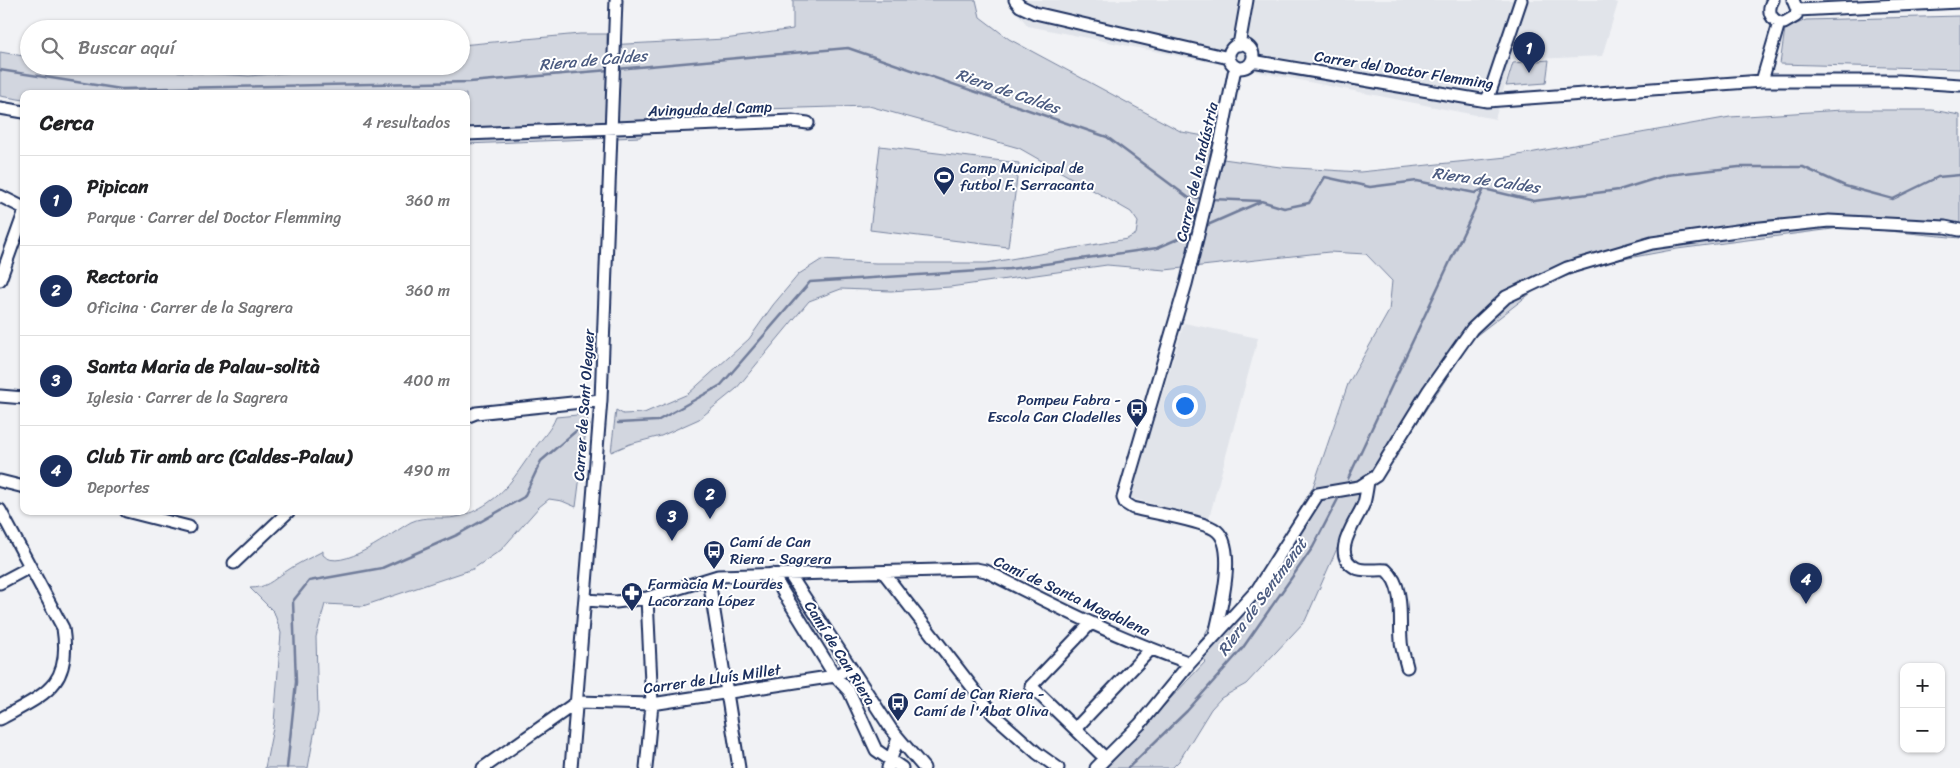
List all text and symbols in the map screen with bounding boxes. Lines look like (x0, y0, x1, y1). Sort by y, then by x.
search box (20, 20, 470, 75)
text: Buscar aquí (78, 31, 175, 64)
pin: 1 (1513, 32, 1545, 73)
icon: search (38, 34, 66, 62)
water label: Riera de Caldes (538, 41, 650, 79)
street label: Carrer del Doctor Flemming (1313, 43, 1496, 97)
water label: Riera de Caldes (952, 60, 1065, 123)
street label: Avinguda del Camp (647, 94, 773, 124)
street label: Carrer de la Indústria (1168, 99, 1226, 244)
text: Cerca (40, 104, 94, 142)
text: 4 resultados (362, 108, 450, 137)
place label: Camp Municipal de futbol F. Serracanta (960, 155, 1095, 198)
water label: Riera de Caldes (1430, 158, 1543, 202)
sports icon: Camp Municipal de futbol F. Serracanta (932, 165, 956, 196)
text: Pipican (87, 170, 148, 203)
text: 1 (53, 186, 59, 215)
text: 360 m (406, 186, 450, 215)
text: Parque · Carrer del Doctor Flemming (87, 203, 341, 232)
text: Rectoria (87, 260, 158, 293)
text: 2 (51, 276, 61, 305)
text: 360 m (406, 276, 450, 305)
text: Oficina · Carrer de la Sagrera (87, 293, 293, 322)
street label: Carrer de Sant Oleguer (566, 327, 602, 482)
text: Santa Maria de Palau-solità (87, 350, 320, 383)
text: 3 (52, 366, 60, 395)
text: 400 m (403, 366, 450, 395)
text: Iglesia · Carrer de la Sagrera (87, 383, 288, 412)
place label: Pompeu Fabra - Escola Can Cladelles (987, 387, 1122, 430)
your location (1172, 393, 1198, 419)
bus stop icon: Pompeu Fabra - Escola Can Cladelles (1125, 397, 1149, 428)
text: Club Tir amb arc (Caldes-Palau) (87, 440, 352, 473)
text: 4 (51, 456, 61, 485)
text: 490 m (404, 456, 450, 485)
text: Deportes (87, 473, 149, 502)
pin: 2 (694, 478, 726, 519)
pin: 3 (656, 500, 688, 541)
place label: Camí de Can Riera - Sagrera (730, 529, 832, 572)
water label: Riera de Sentmenat (1209, 530, 1316, 662)
bus stop icon: Camí de Can Riera - Sagrera (702, 539, 726, 570)
street label: Camí de Santa Magdalena (989, 548, 1155, 644)
pin: 4 (1790, 563, 1822, 604)
place label: Farmàcia M. Lourdes Lacorzana López (648, 571, 784, 614)
pharmacy icon: Farmàcia M. Lourdes Lacorzana López (620, 581, 644, 612)
street label: Camí de Can Riera (797, 595, 883, 711)
street label: Carrer de Lluís Millet (642, 656, 783, 701)
map controls (1900, 663, 1945, 753)
button: + (1900, 663, 1945, 708)
place label: Camí de Can Riera - Camí de l'Abat Oliva (914, 681, 1049, 724)
bus stop icon: Camí de Can Riera - Camí de l'Abat Oliva (886, 691, 910, 722)
button: − (1900, 708, 1945, 753)

